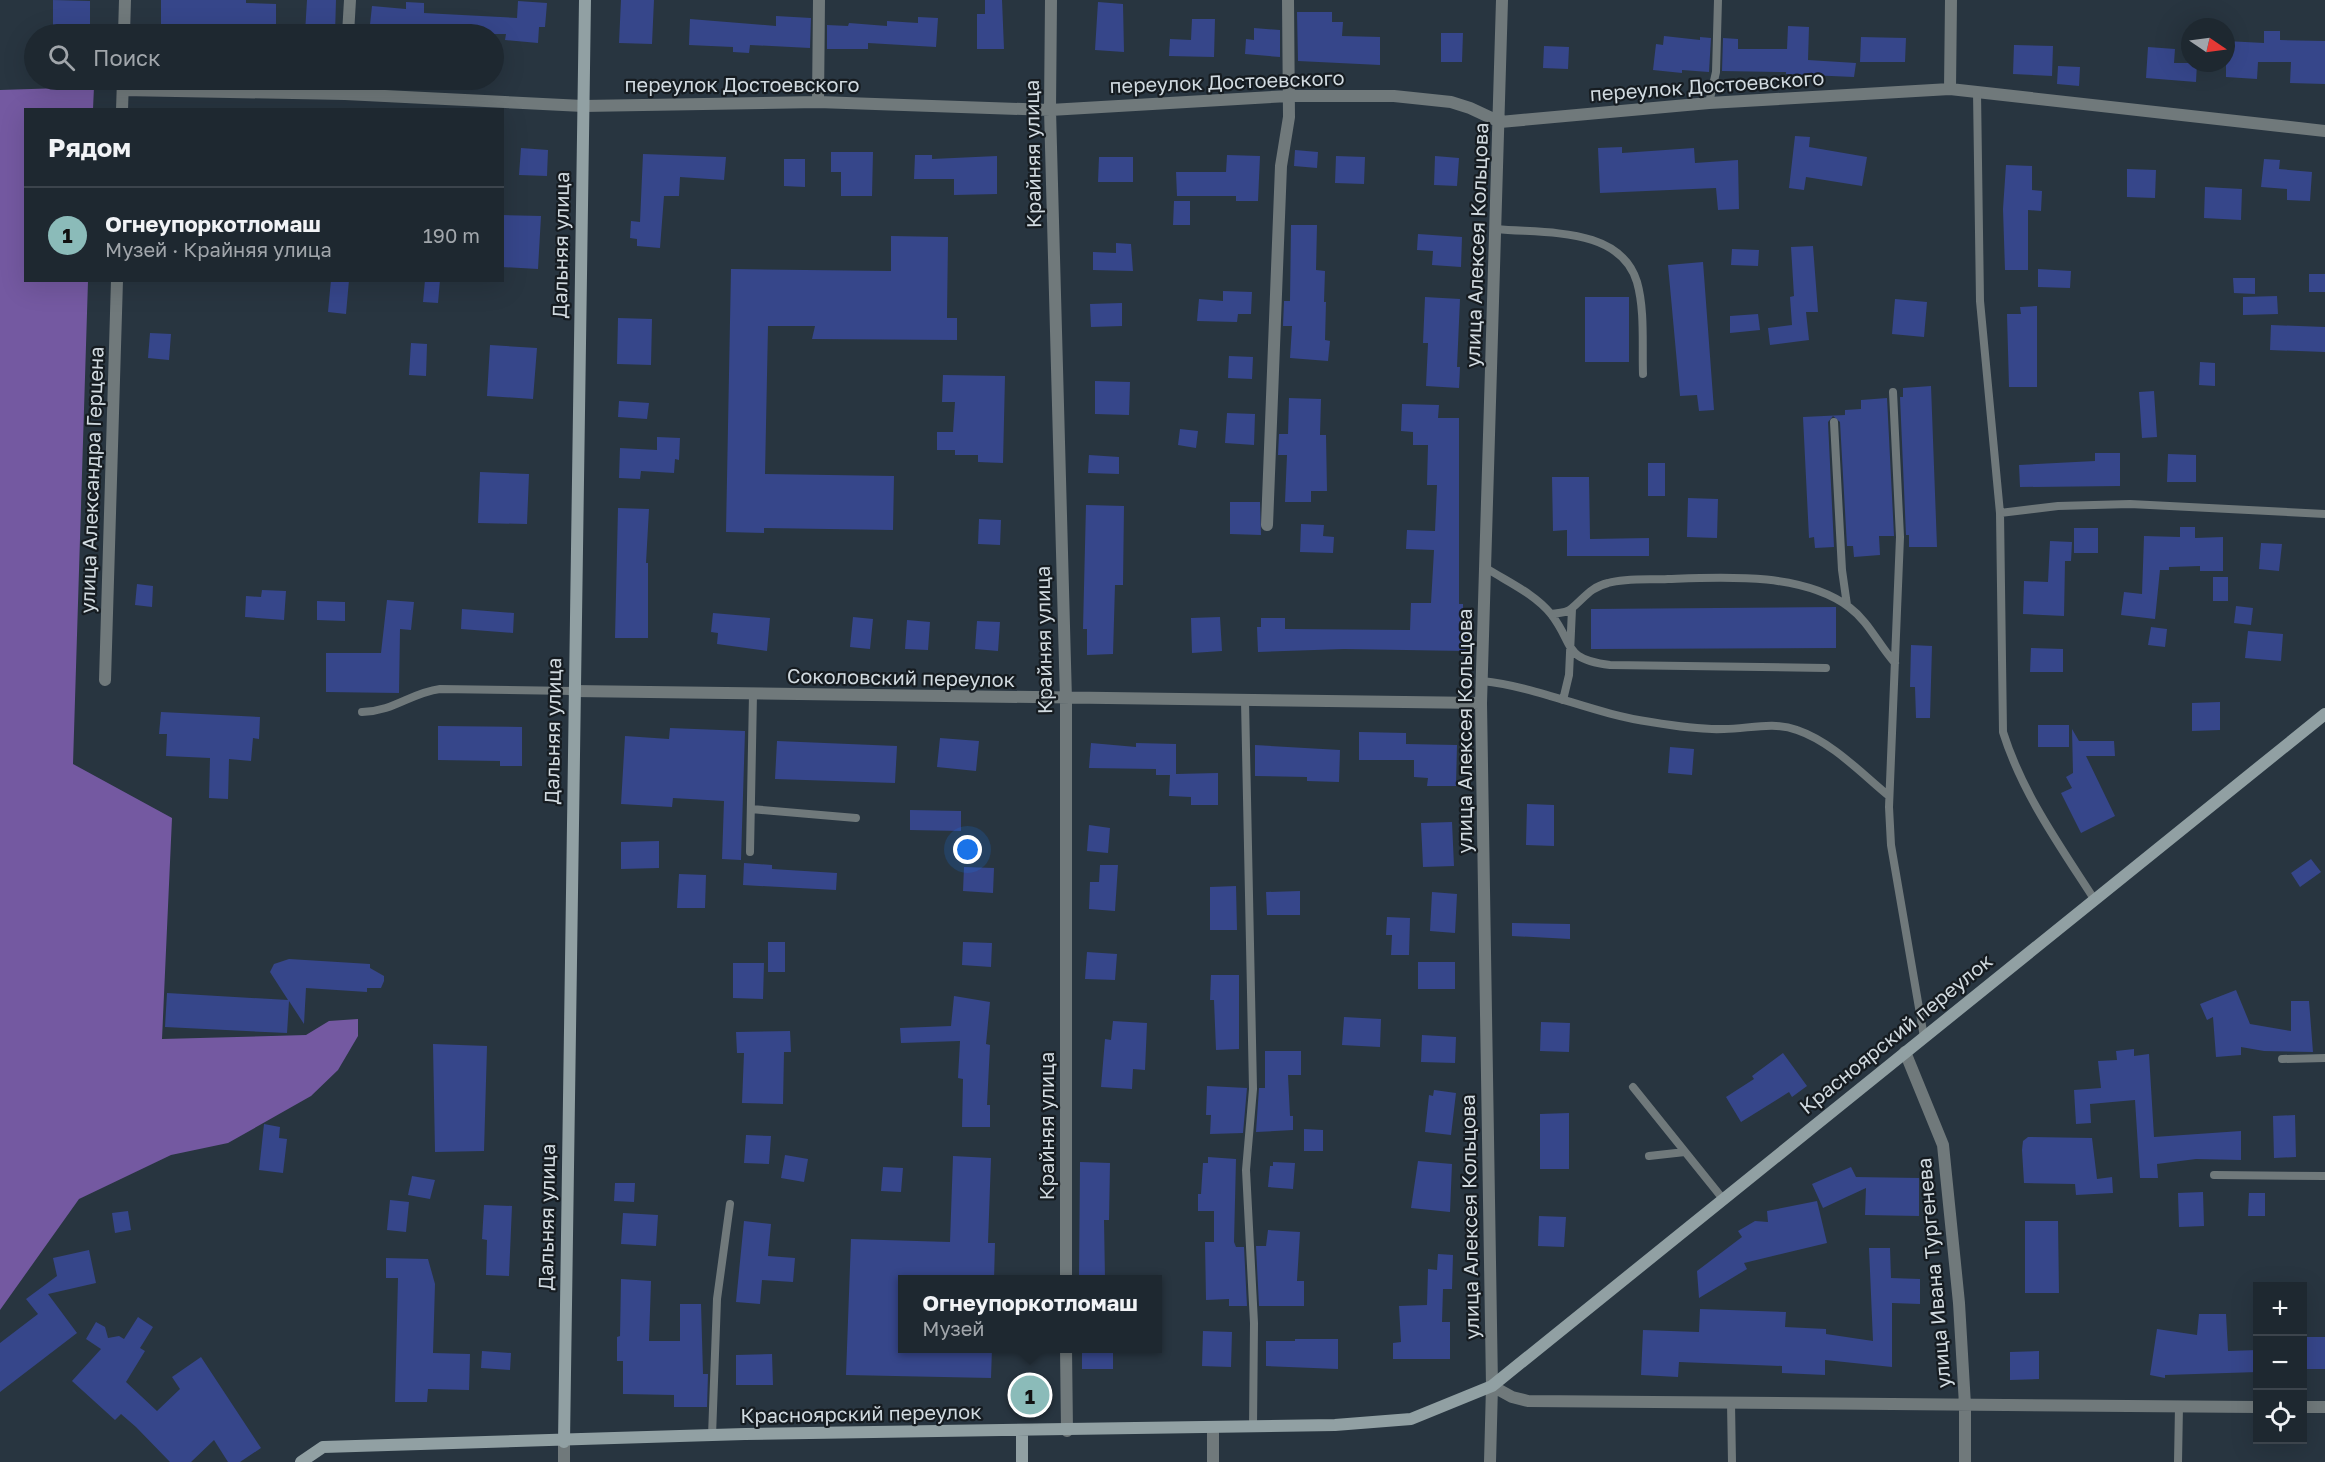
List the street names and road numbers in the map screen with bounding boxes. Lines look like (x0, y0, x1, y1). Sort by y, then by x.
street label: переулок Достоевского (1109, 65, 1345, 97)
street label: переулок Достоевского (1589, 65, 1825, 105)
street label: переулок Достоевского (625, 72, 859, 96)
street label: Крайняя улица (1019, 80, 1045, 228)
street label: улица Алексея Кольцова (1460, 122, 1492, 368)
street label: Дальняя улица (547, 171, 573, 319)
street label: улица Александра Герцена (74, 346, 108, 614)
street label: Крайняя улица (1030, 566, 1056, 714)
street label: улица Алексея Кольцова (1452, 608, 1476, 854)
street label: Дальняя улица (539, 657, 565, 805)
street label: Соколовский переулок (787, 663, 1015, 691)
street label: Красноярский переулок (1794, 948, 1997, 1118)
street label: Крайняя улица (1034, 1052, 1058, 1200)
street label: улица Алексея Кольцова (1455, 1094, 1483, 1340)
street label: Дальняя улица (533, 1143, 559, 1291)
street label: улица Ивана Тургенева (1911, 1157, 1955, 1389)
street label: Красноярский переулок (740, 1399, 982, 1427)

